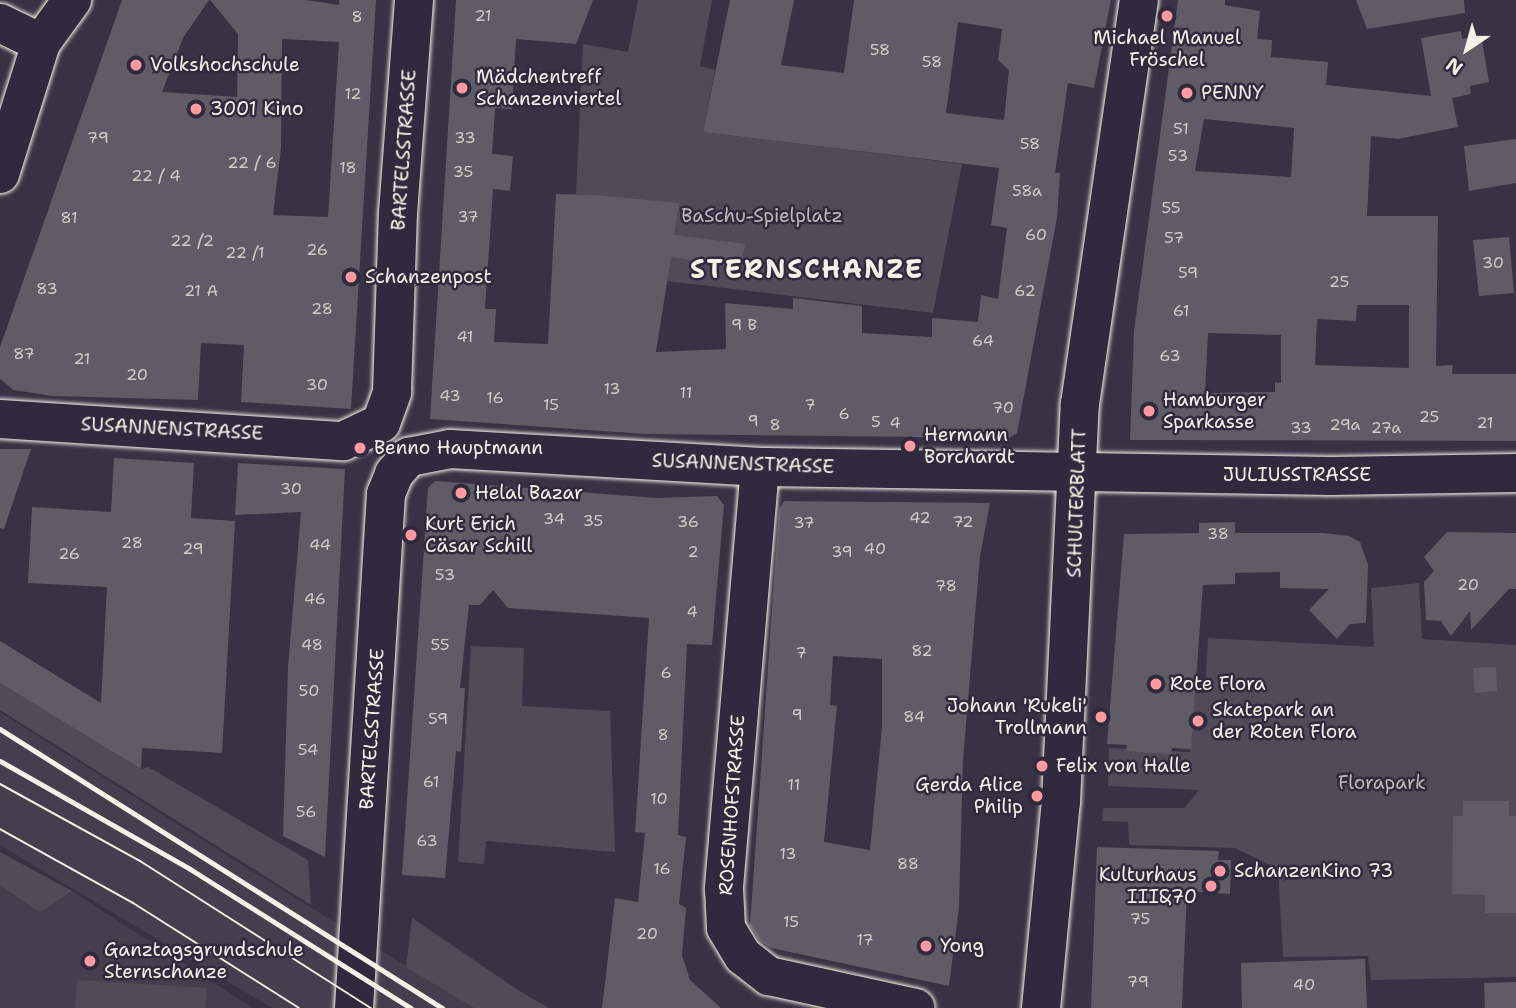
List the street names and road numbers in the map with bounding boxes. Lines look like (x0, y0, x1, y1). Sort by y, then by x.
street label: BARTELSSTRASSE (387, 69, 421, 231)
street label: SUSANNENSTRASSE (80, 413, 264, 445)
street label: SCHULTERBLATT (1063, 428, 1091, 578)
street label: SUSANNENSTRASSE (651, 449, 835, 479)
street label: JULIUSSTRASSE (1223, 464, 1371, 486)
street label: BARTELSSTRASSE (355, 648, 389, 810)
street label: ROSENHOFSTRASSE (714, 714, 750, 896)

